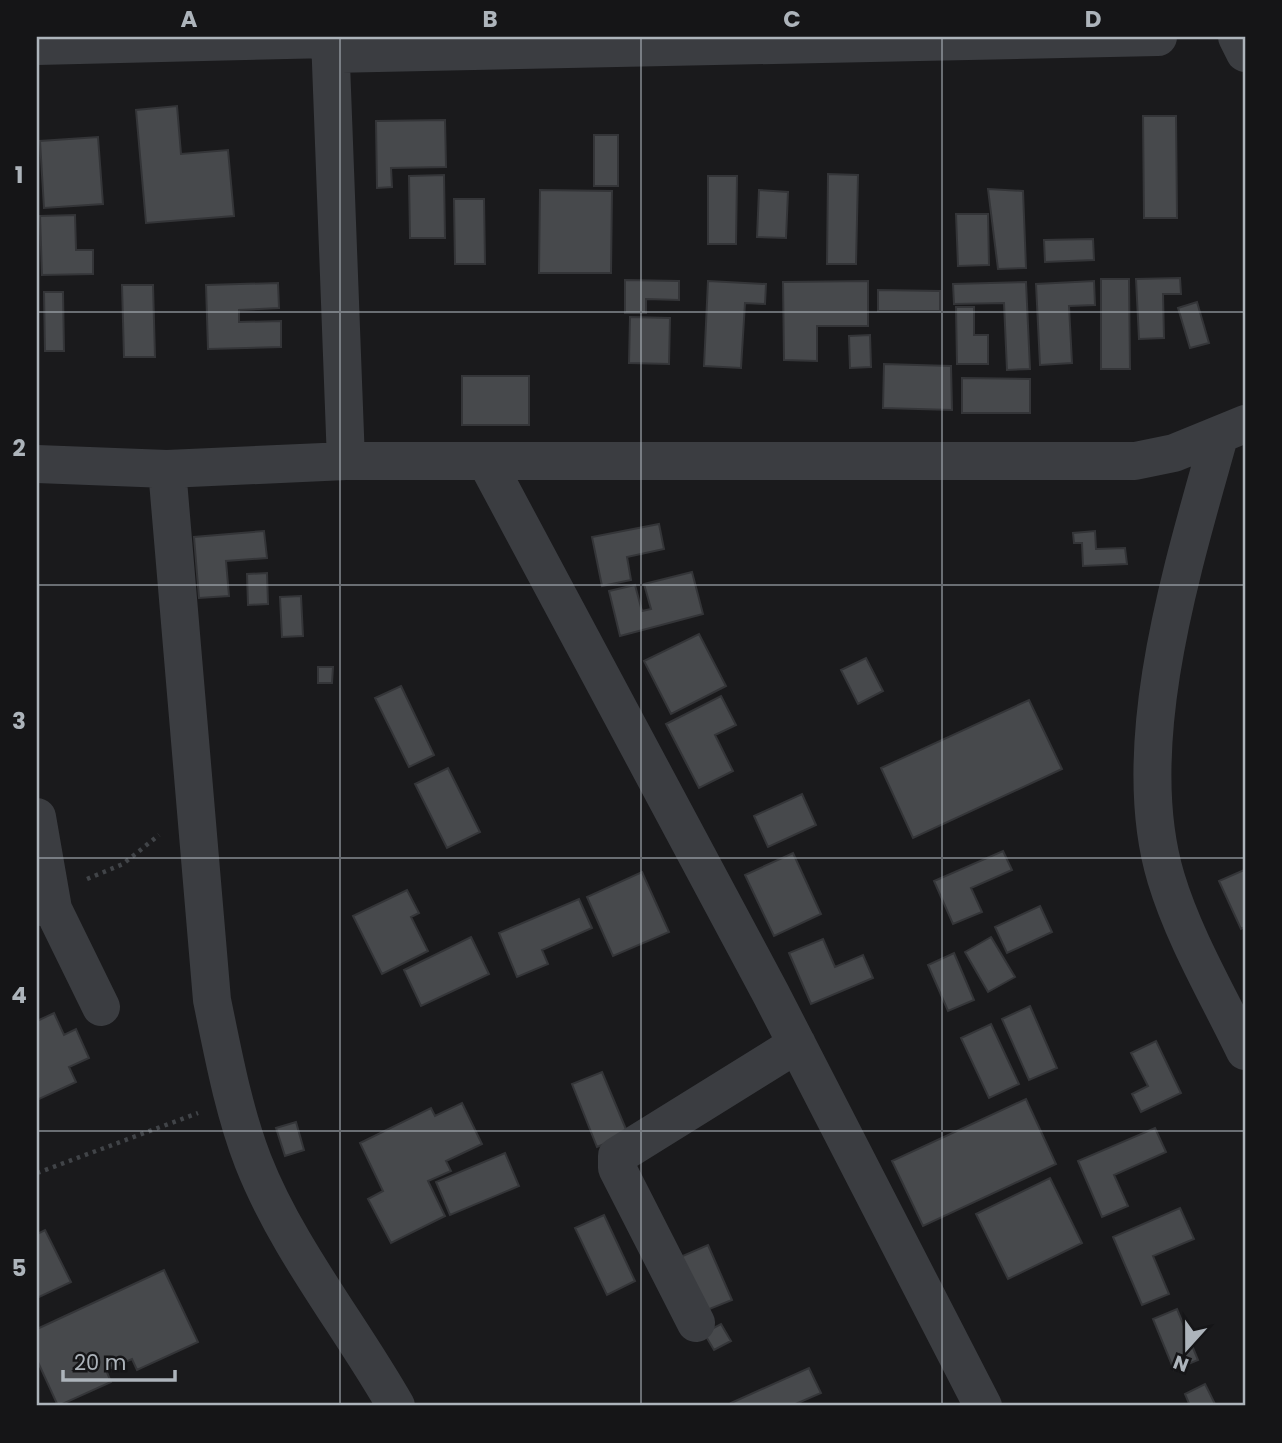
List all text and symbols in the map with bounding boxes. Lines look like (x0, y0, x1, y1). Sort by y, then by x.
text: A (181, 3, 198, 35)
text: B (482, 3, 498, 35)
text: C (783, 3, 801, 35)
text: D (1085, 3, 1101, 35)
text: 1 (15, 159, 23, 191)
text: 2 (12, 432, 26, 464)
text: 3 (12, 705, 26, 737)
text: 4 (11, 979, 27, 1011)
text: 5 (12, 1252, 26, 1284)
north arrow (1152, 1314, 1222, 1384)
scale bar (63, 1338, 175, 1382)
text: 20 m (74, 1348, 127, 1377)
text: N (1170, 1348, 1193, 1379)

